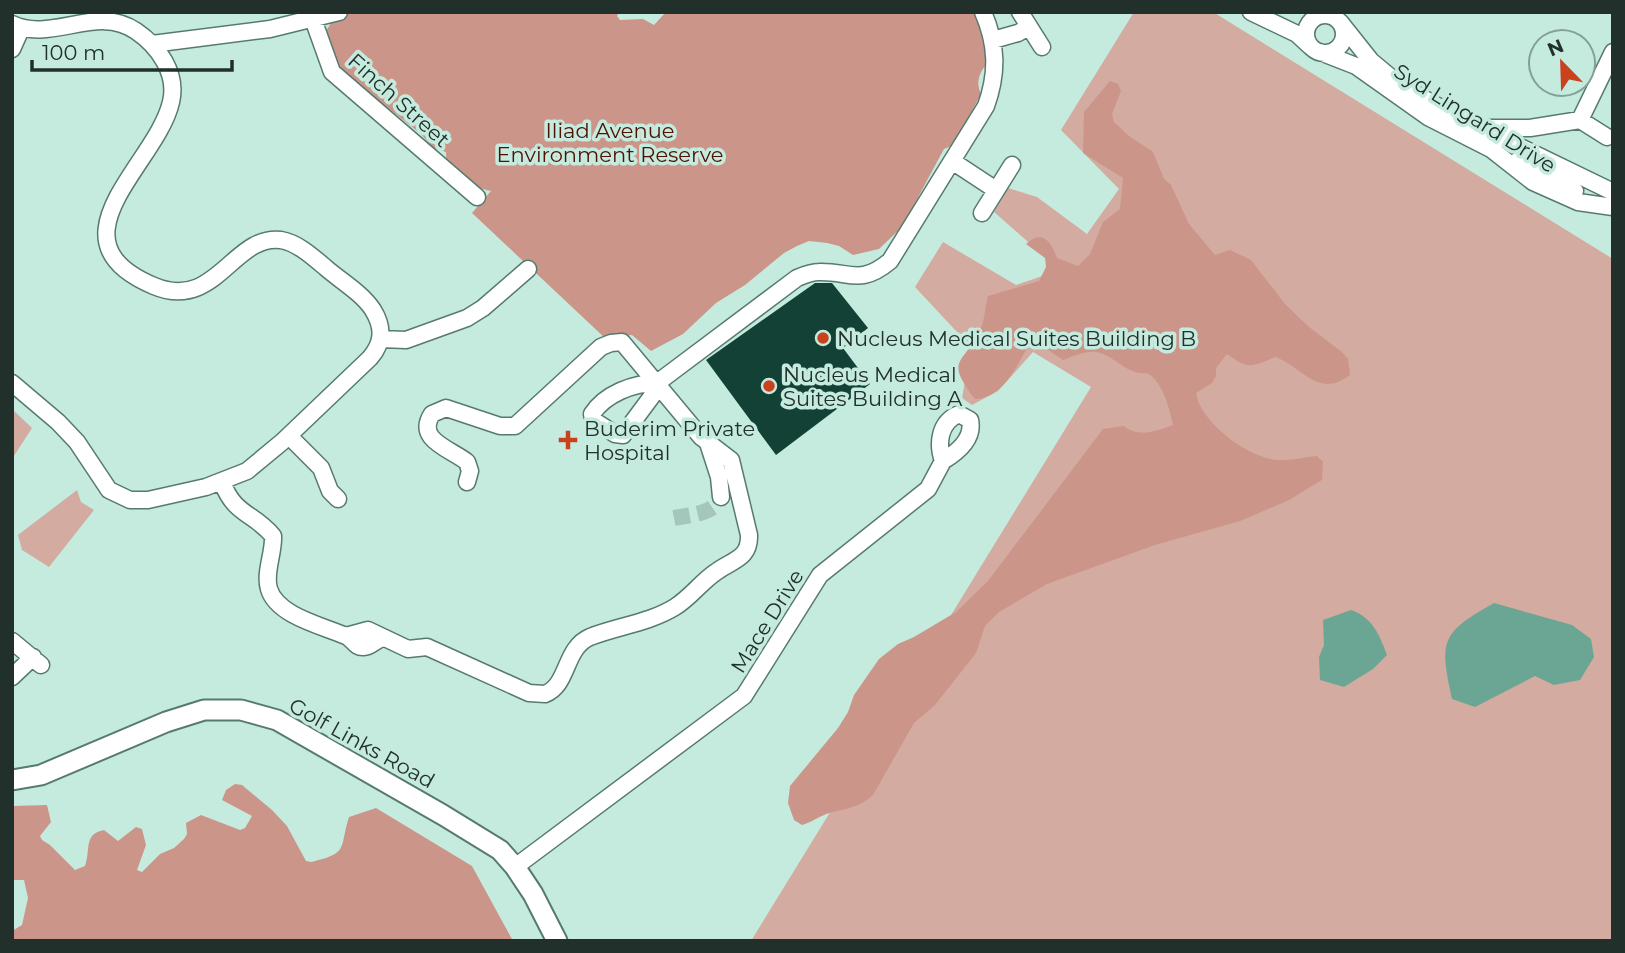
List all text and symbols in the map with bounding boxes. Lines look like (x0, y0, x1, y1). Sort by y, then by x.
scale bar (32, 28, 231, 72)
north arrow (1527, 28, 1597, 98)
text: N (1544, 34, 1567, 61)
text: 100 m (42, 40, 105, 65)
street label: Finch Street (343, 48, 455, 152)
street label: Syd Lingard Drive (1390, 58, 1560, 178)
park label: Iliad Avenue Environment Reserve (496, 118, 724, 167)
place label: Nucleus Medical Suites Building B (837, 326, 1196, 351)
marker: Nucleus Medical Suites Building B (815, 330, 831, 346)
place label: Nucleus Medical Suites Building A (783, 362, 963, 411)
marker: Nucleus Medical Suites Building A (761, 378, 777, 394)
place label: Buderim Private Hospital (584, 416, 755, 465)
marker: Buderim Private Hospital (558, 430, 578, 450)
street label: Mace Drive (725, 565, 809, 677)
street label: Golf Links Road (285, 693, 439, 793)

